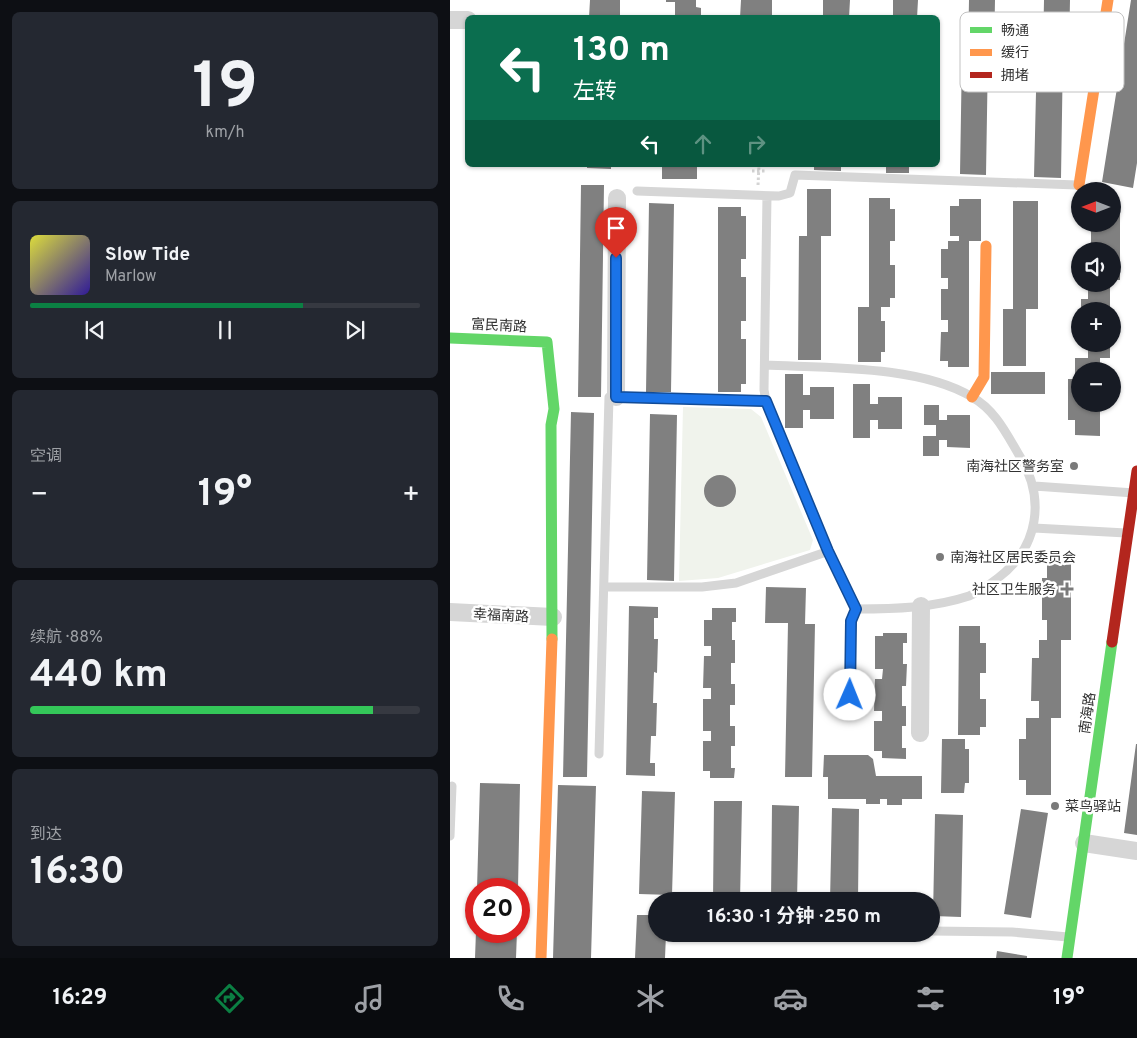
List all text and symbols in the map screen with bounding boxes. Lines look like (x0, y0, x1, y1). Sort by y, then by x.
legend (960, 12, 1124, 92)
text: 畅通 (1001, 23, 1029, 40)
text: 130 m (573, 29, 670, 73)
icon: left (490, 35, 555, 100)
text: 缓行 (1001, 45, 1029, 62)
text: 19 (192, 49, 258, 131)
text: 拥堵 (1001, 68, 1029, 85)
text: 左转 (573, 79, 617, 106)
text: km/h (206, 123, 244, 143)
icon: left (636, 130, 664, 158)
icon: ahead (689, 130, 717, 158)
icon: right (742, 130, 770, 158)
north arrow (1071, 182, 1121, 232)
map controls (1071, 182, 1121, 412)
pin (595, 207, 637, 258)
icon: arrive (602, 214, 630, 242)
button: sound (1071, 242, 1121, 292)
text: Slow Tide (105, 243, 190, 267)
text: Marlow (105, 267, 157, 287)
button: + (1071, 302, 1121, 352)
icon: previous (81, 316, 109, 344)
icon: pause (211, 316, 239, 344)
icon: next (341, 316, 369, 344)
street label: 富民南路 (471, 317, 527, 336)
button: − (1071, 362, 1121, 412)
text: 空调 (30, 447, 62, 467)
place label: 南海社区警务室 (966, 458, 1064, 476)
marker: 南海社区警务室 (1068, 460, 1080, 472)
text: 19° (198, 471, 252, 520)
text: − (30, 478, 48, 514)
text: + (402, 478, 420, 514)
place label: 南海社区居民委员会 (950, 550, 1076, 567)
marker: 南海社区居民委员会 (934, 551, 946, 563)
place label: 社区卫生服务 (972, 582, 1056, 599)
marker: 社区卫生服务 (1060, 582, 1074, 596)
street label: 幸福南路 (473, 607, 529, 626)
text: 续航 · 88% (30, 628, 103, 648)
text: 440 km (30, 652, 168, 701)
position arrow (823, 668, 875, 720)
street label: 南海路 (1077, 691, 1100, 735)
place label: 菜鸟驿站 (1065, 799, 1121, 816)
marker: 菜鸟驿站 (1049, 800, 1061, 812)
text: 到达 (30, 825, 62, 845)
text: 16:30 (30, 849, 125, 898)
speed limit sign: 20 (465, 878, 530, 943)
text: 16:30 · 1 分钟 · 250 m (707, 905, 881, 929)
icon: directions (212, 981, 247, 1016)
icon: music (352, 981, 387, 1016)
icon: phone (493, 981, 528, 1016)
icon: climate (633, 981, 668, 1016)
icon: car (773, 981, 808, 1016)
icon: filters (913, 981, 948, 1016)
text: 16:29 (53, 985, 107, 1012)
text: 19° (1053, 985, 1084, 1012)

